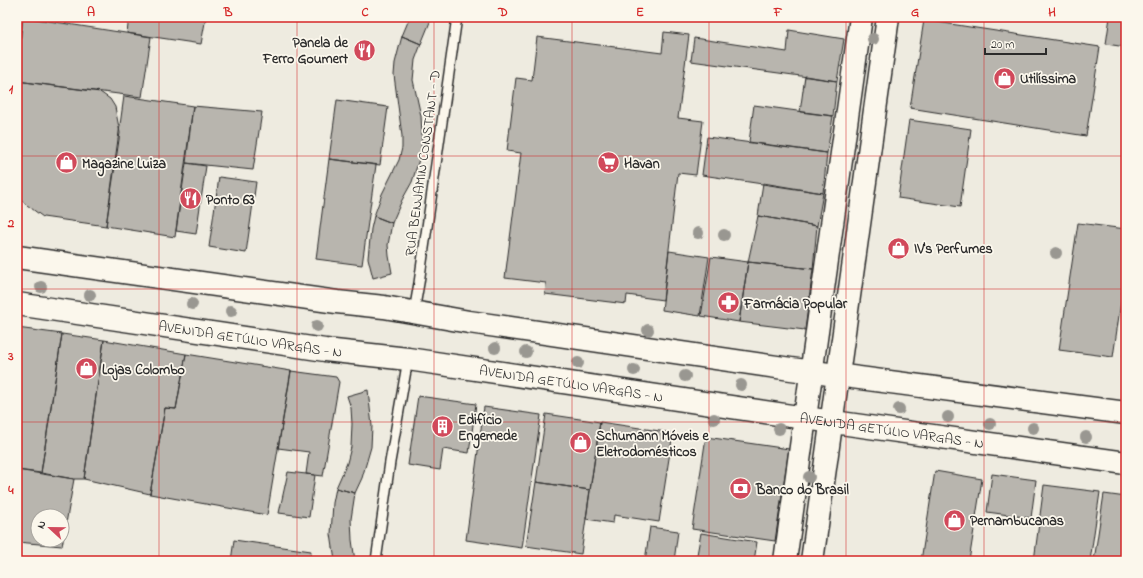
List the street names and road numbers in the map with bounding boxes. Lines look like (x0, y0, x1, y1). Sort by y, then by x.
street label: RUA BENJAMIN CONSTANT - D (400, 69, 447, 258)
street label: AVENIDA GETÚLIO VARGAS - N (157, 316, 343, 364)
street label: AVENIDA GETÚLIO VARGAS - N (478, 361, 664, 409)
street label: AVENIDA GETÚLIO VARGAS - N (798, 408, 985, 455)

